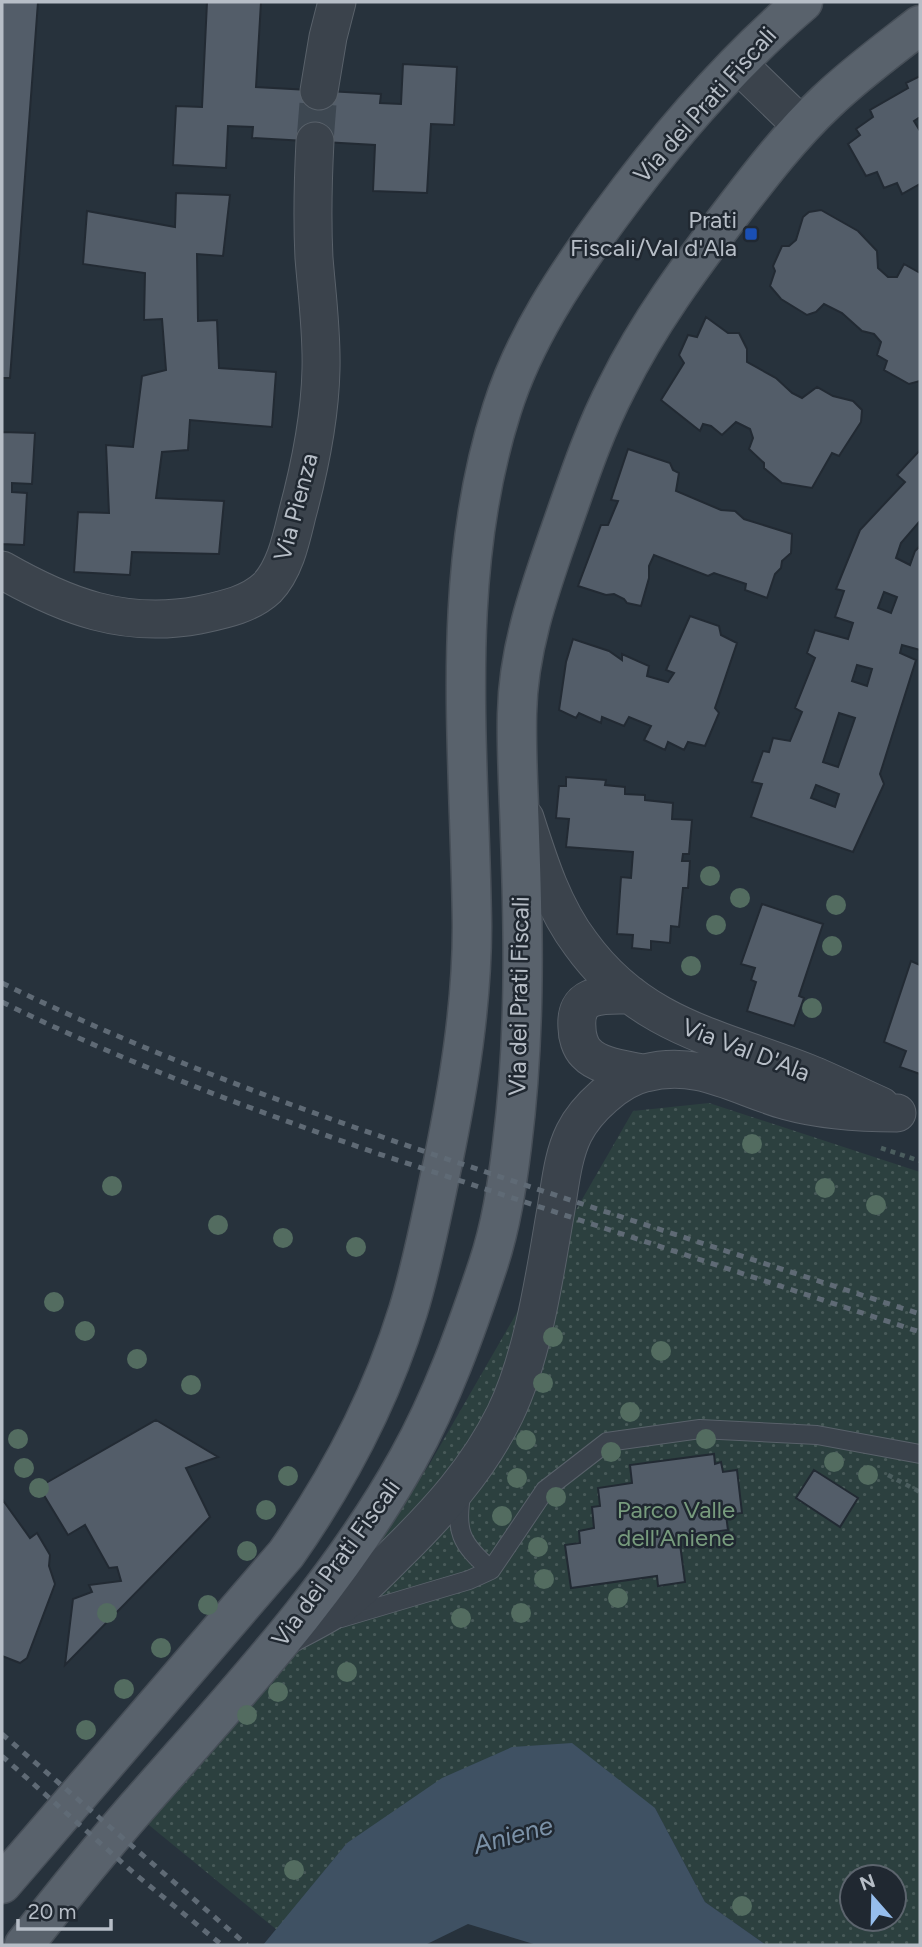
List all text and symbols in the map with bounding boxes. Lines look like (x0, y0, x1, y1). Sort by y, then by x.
street label: Via dei Prati Fiscali (627, 21, 782, 189)
place label: Prati Fiscali/Val d'Ala (570, 205, 737, 262)
marker: Prati Fiscali/Val d'Ala (743, 226, 759, 242)
street label: Via Pienza (267, 450, 324, 564)
street label: Via dei Prati Fiscali (502, 896, 535, 1096)
street label: Via Val D'Ala (678, 1012, 814, 1087)
street label: Via dei Prati Fiscali (265, 1473, 406, 1652)
park label: Parco Valle dell'Aniene (617, 1495, 735, 1552)
water label: Aniene (469, 1809, 556, 1861)
north arrow (838, 1863, 908, 1933)
text: N (857, 1869, 878, 1896)
scale bar (18, 1888, 110, 1932)
text: 20 m (28, 1899, 76, 1924)

